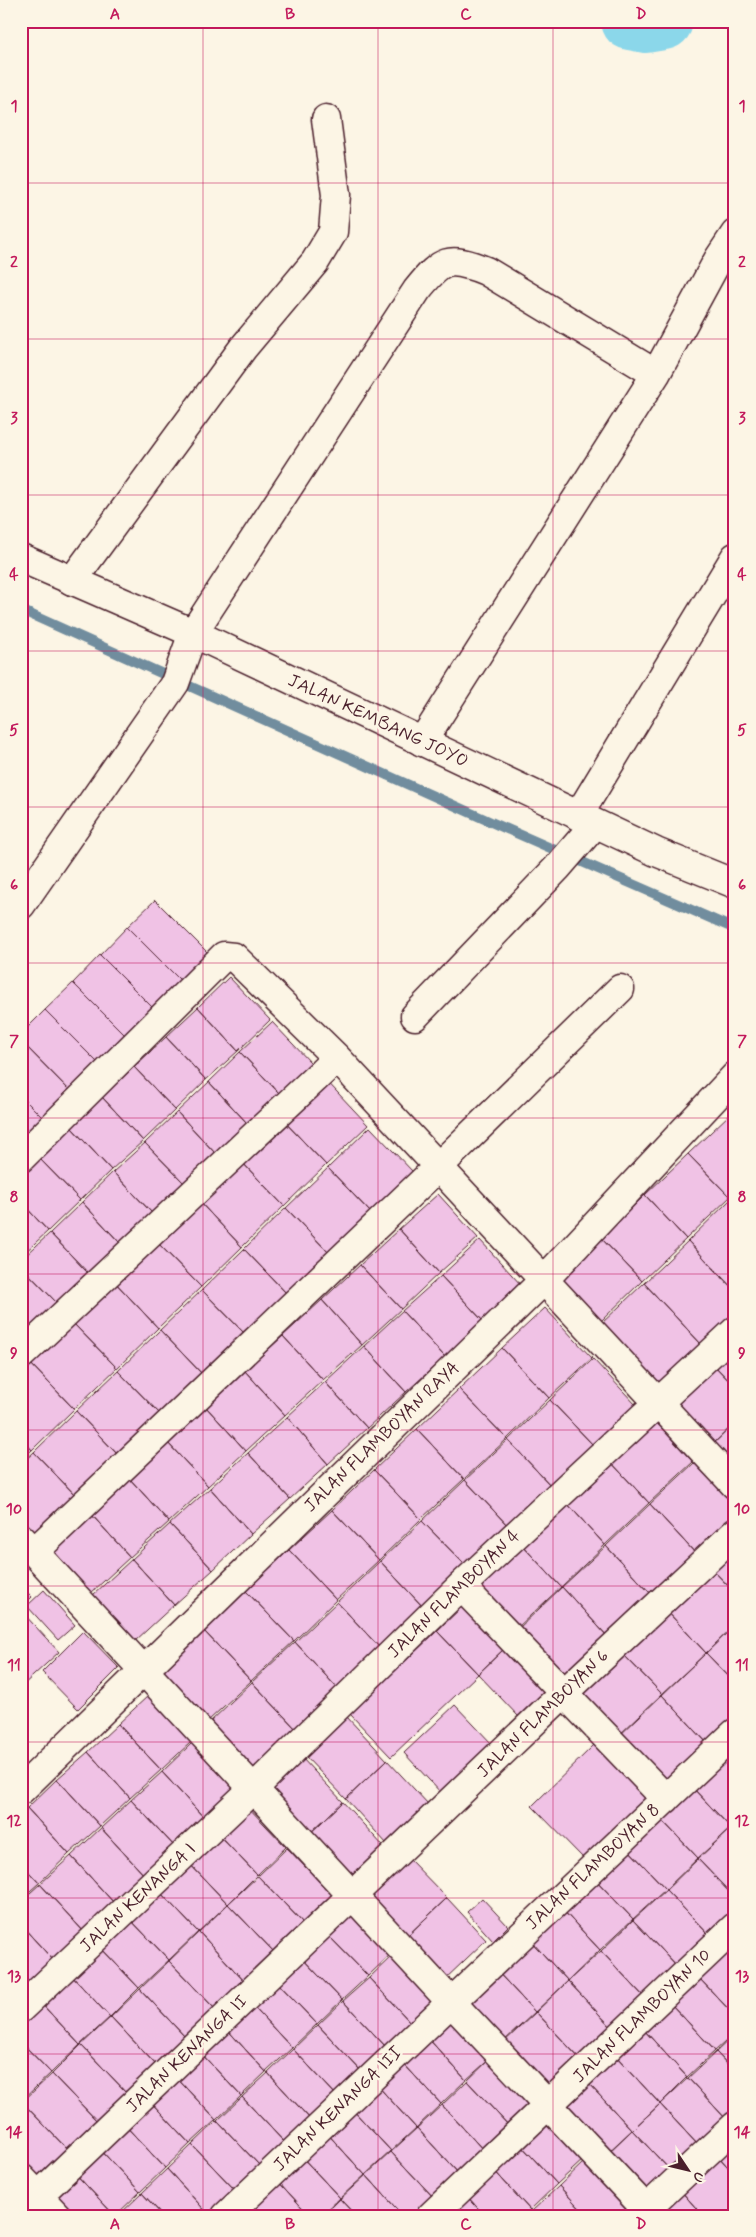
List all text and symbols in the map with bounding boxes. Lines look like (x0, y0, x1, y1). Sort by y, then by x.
text: A (110, 4, 120, 25)
text: B (285, 4, 295, 25)
text: C (460, 4, 472, 25)
text: D (635, 4, 647, 25)
text: 1 (10, 96, 18, 117)
text: 1 (738, 96, 746, 117)
text: 2 (10, 252, 18, 273)
text: 2 (738, 252, 746, 273)
text: 3 (10, 408, 18, 429)
text: 3 (738, 408, 746, 429)
text: 4 (9, 564, 19, 585)
text: 4 (737, 564, 747, 585)
street label: JALAN KEMBANG JOYO (284, 669, 472, 773)
text: 5 (9, 720, 19, 741)
text: 5 (737, 720, 747, 741)
text: 6 (10, 875, 18, 896)
text: 6 (738, 875, 746, 896)
text: 7 (9, 1031, 19, 1052)
text: 7 (737, 1031, 747, 1052)
text: 8 (9, 1187, 19, 1208)
text: 8 (737, 1187, 747, 1208)
text: 9 (10, 1343, 18, 1364)
text: 9 (738, 1343, 746, 1364)
street label: JALAN FLAMBOYAN RAYA (299, 1356, 465, 1518)
text: 10 (6, 1499, 22, 1520)
text: 10 (734, 1499, 750, 1520)
street label: JALAN FLAMBOYAN 4 (382, 1524, 526, 1664)
street label: JALAN FLAMBOYAN 6 (472, 1645, 614, 1783)
text: 11 (7, 1655, 21, 1676)
text: 11 (735, 1655, 749, 1676)
street label: JALAN FLAMBOYAN 8 (521, 1798, 665, 1936)
text: 12 (6, 1811, 22, 1832)
text: 12 (734, 1811, 750, 1832)
street label: JALAN KENANGA I (75, 1838, 201, 1958)
street label: JALAN FLAMBOYAN 10 (568, 1944, 716, 2088)
text: 13 (7, 1966, 21, 1987)
text: 13 (735, 1966, 749, 1987)
street label: JALAN KENANGA II (121, 1990, 253, 2118)
street label: JALAN KENANGA III (268, 2041, 408, 2177)
text: 14 (6, 2122, 23, 2143)
text: 14 (734, 2122, 751, 2143)
north arrow (664, 2144, 714, 2194)
text: U (688, 2168, 708, 2186)
text: A (110, 2214, 120, 2235)
text: B (285, 2214, 295, 2235)
text: C (460, 2214, 472, 2235)
text: D (635, 2214, 647, 2235)

